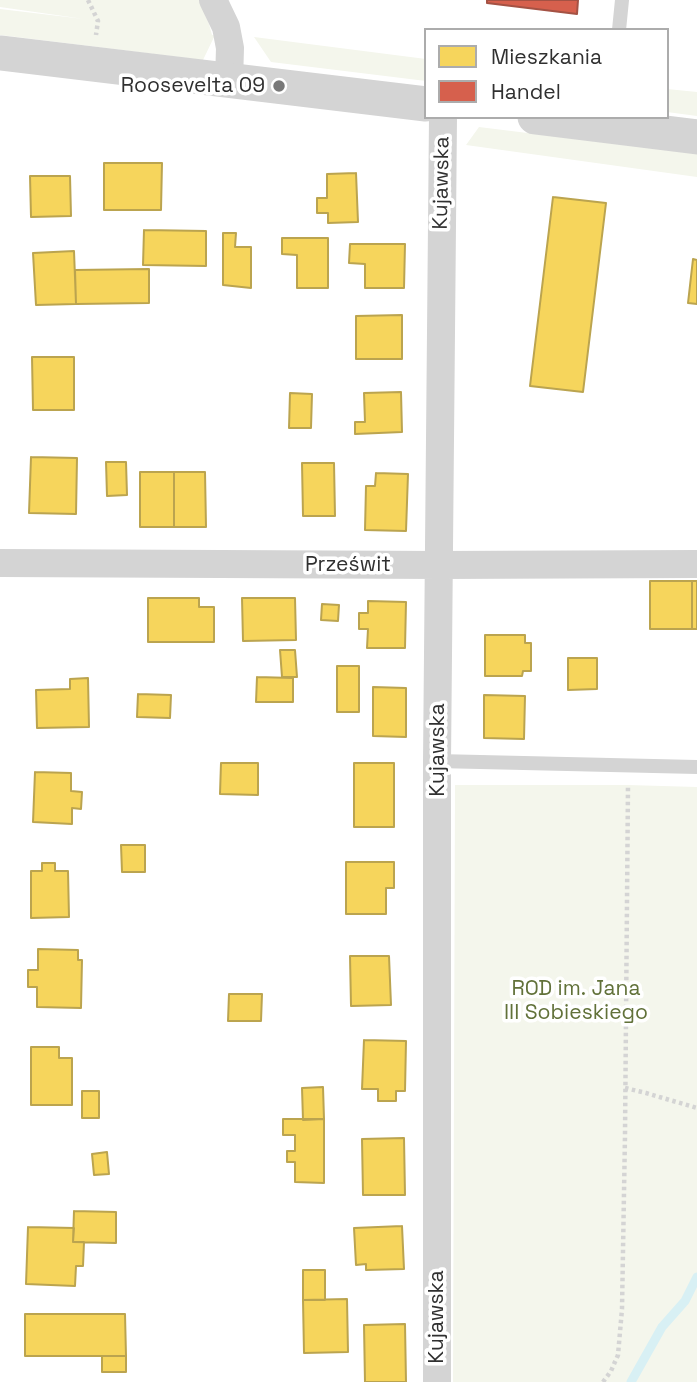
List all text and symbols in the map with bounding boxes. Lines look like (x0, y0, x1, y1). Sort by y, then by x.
legend (424, 28, 669, 119)
text: Mieszkania (491, 43, 602, 70)
place label: Roosevelta 09 (121, 73, 265, 99)
marker: Roosevelta 09 (271, 78, 287, 94)
text: Handel (491, 78, 561, 105)
street label: Kujawska (429, 136, 455, 230)
street label: Prześwit (305, 552, 391, 578)
street label: Kujawska (425, 703, 451, 797)
park label: ROD im. Jana III Sobieskiego (504, 976, 648, 1026)
street label: Kujawska (424, 1270, 450, 1364)

